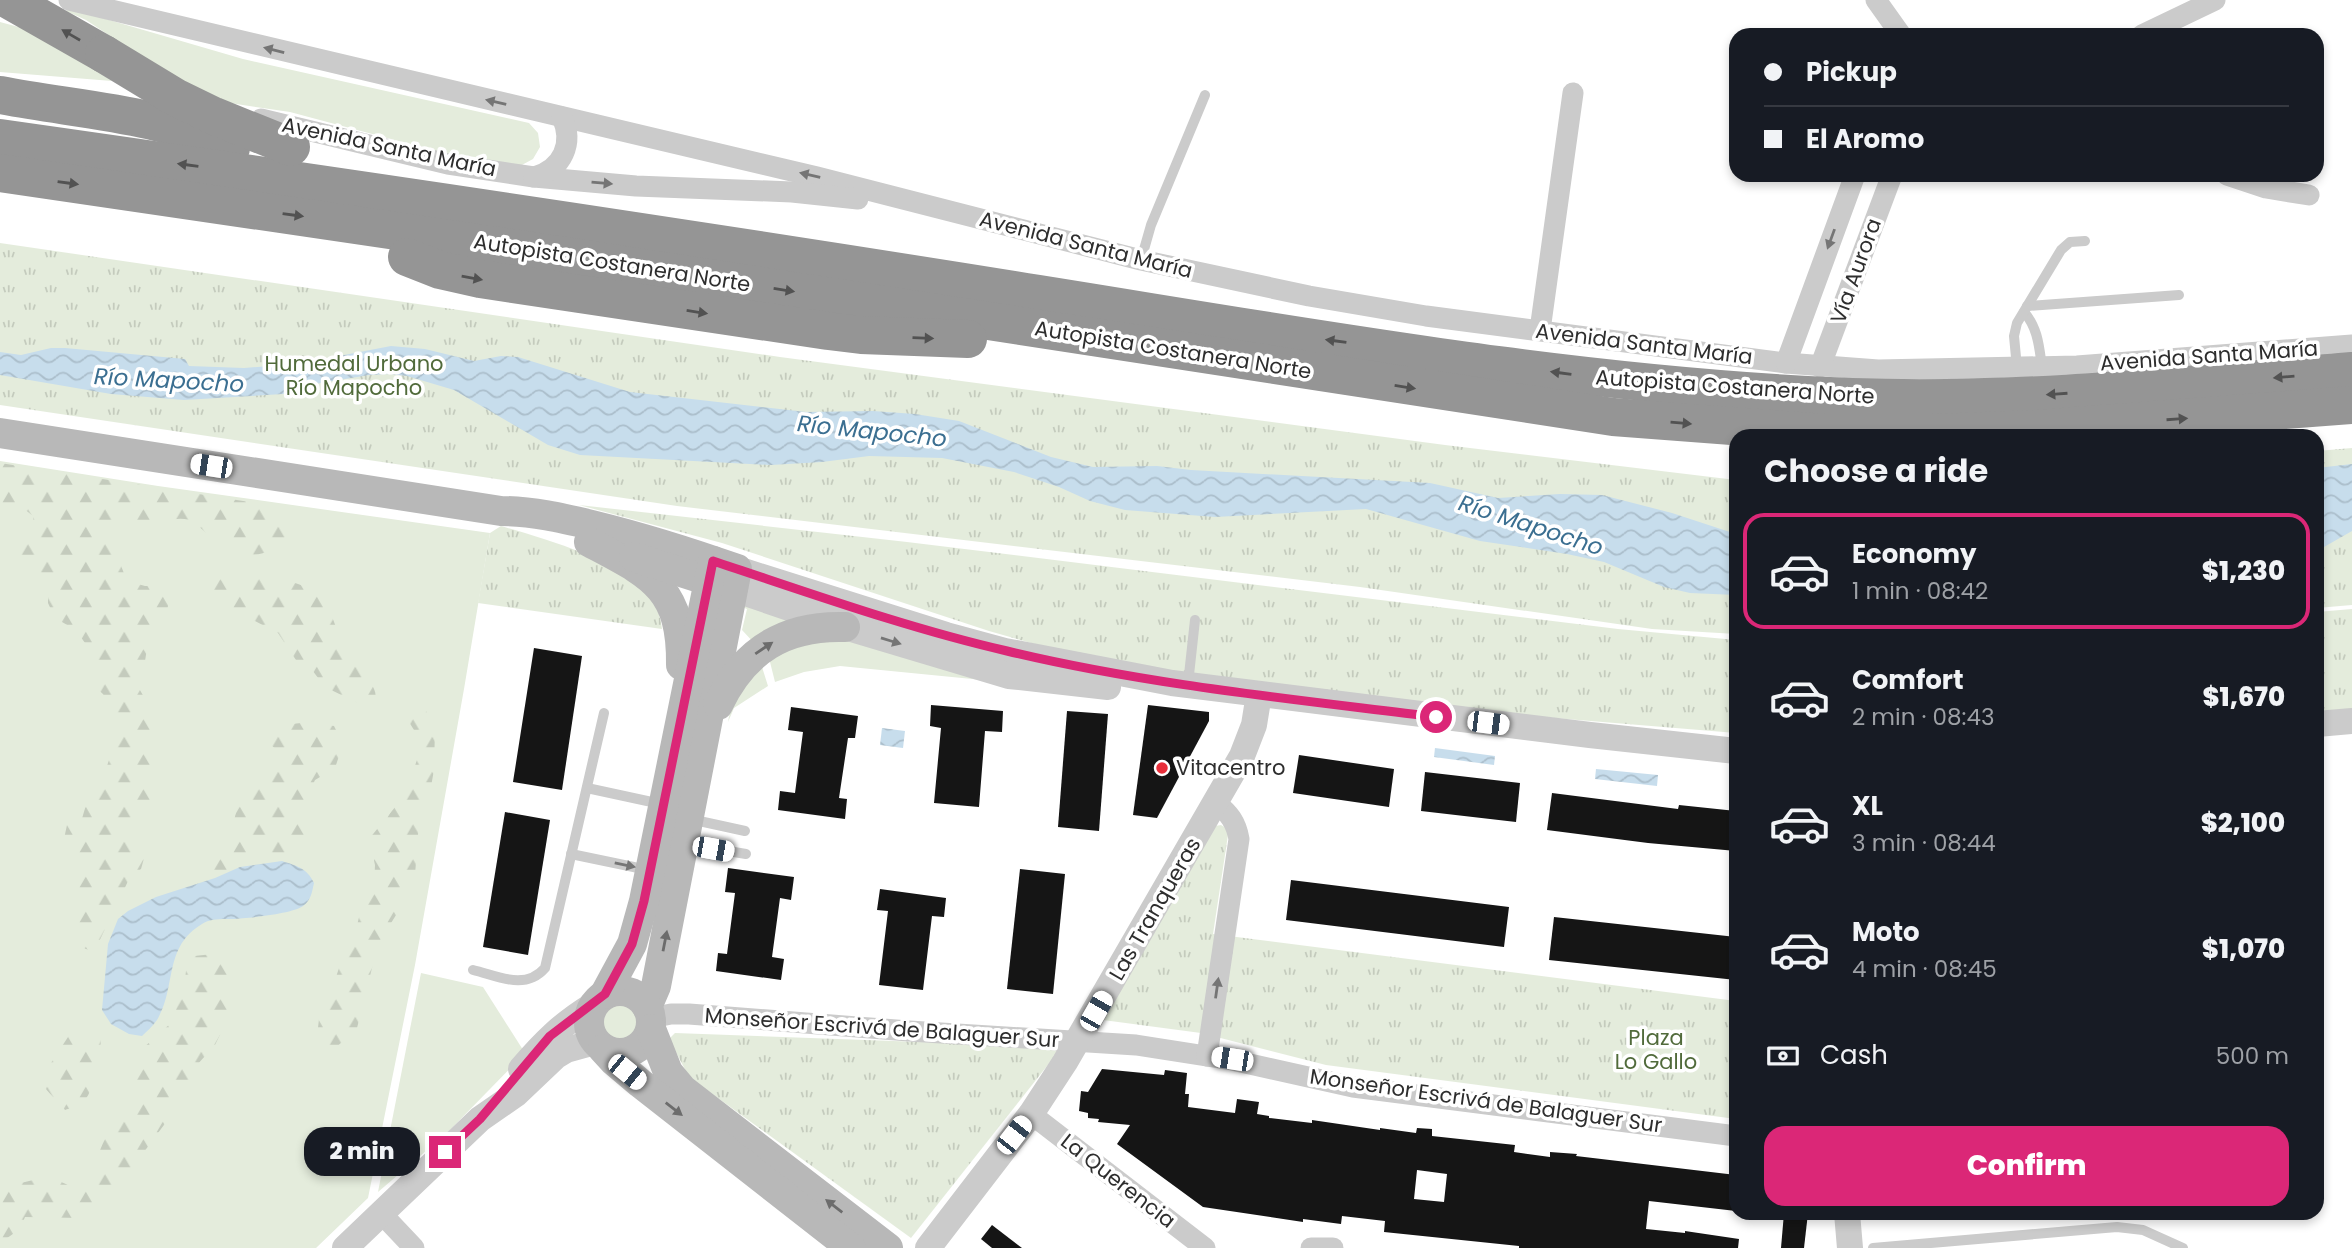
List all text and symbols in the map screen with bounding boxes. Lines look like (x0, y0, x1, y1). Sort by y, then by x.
one-way arrow (62, 29, 81, 42)
one-way arrow (263, 44, 285, 55)
text: Pickup (1806, 54, 1897, 90)
one-way arrow (485, 96, 507, 107)
street label: Avenida Santa María (279, 110, 499, 183)
text: El Aromo (1806, 121, 1924, 157)
one-way arrow (177, 159, 199, 170)
one-way arrow (799, 169, 821, 180)
one-way arrow (57, 177, 79, 188)
one-way arrow (591, 178, 613, 189)
street label: Avenida Santa María (977, 204, 1196, 285)
one-way arrow (282, 209, 304, 220)
street label: Vía Aurora (1823, 214, 1888, 328)
street label: Autopista Costanera Norte (472, 226, 752, 299)
one-way arrow (1825, 228, 1836, 249)
one-way arrow (461, 273, 483, 284)
one-way arrow (773, 285, 795, 296)
one-way arrow (686, 307, 708, 318)
street label: Autopista Costanera Norte (1033, 313, 1313, 386)
street label: Avenida Santa María (1534, 316, 1754, 371)
one-way arrow (912, 332, 934, 343)
street label: Avenida Santa María (2099, 333, 2319, 378)
one-way arrow (1325, 335, 1347, 346)
park label: Humedal Urbano Río Mapocho (264, 349, 444, 402)
water label: Río Mapocho (93, 360, 245, 400)
street label: Autopista Costanera Norte (1595, 362, 1876, 411)
one-way arrow (1550, 368, 1572, 379)
one-way arrow (2273, 372, 2295, 383)
one-way arrow (1394, 382, 1416, 393)
one-way arrow (2046, 389, 2068, 400)
water label: Río Mapocho (796, 407, 948, 455)
one-way arrow (2166, 413, 2188, 424)
one-way arrow (1670, 418, 1692, 429)
text: Choose a ride (1764, 448, 1988, 493)
car (189, 452, 234, 480)
water label: Río Mapocho (1455, 487, 1607, 563)
text: Economy (1852, 536, 1976, 572)
icon: car (1768, 540, 1831, 603)
text: $1,230 (2202, 553, 2285, 589)
text: 1 min · 08:42 (1852, 575, 1988, 607)
one-way arrow (881, 637, 902, 647)
one-way arrow (755, 641, 773, 655)
text: Comfort (1852, 662, 1964, 698)
icon: car (1768, 666, 1831, 729)
text: $1,670 (2202, 679, 2285, 715)
route start (1420, 701, 1452, 733)
text: 2 min · 08:43 (1852, 701, 1994, 733)
car (1466, 710, 1511, 736)
place label: Vitacentro (1176, 753, 1285, 782)
marker: Vitacentro (1154, 760, 1170, 776)
text: XL (1852, 788, 1883, 824)
icon: car (1768, 792, 1831, 855)
text: $2,100 (2201, 805, 2285, 841)
text: 3 min · 08:44 (1852, 827, 1996, 859)
street label: Las Tranqueras (1102, 832, 1207, 985)
car (691, 835, 736, 863)
one-way arrow (614, 860, 636, 871)
text: Moto (1852, 914, 1920, 950)
icon: car (1768, 918, 1831, 981)
one-way arrow (659, 930, 670, 952)
text: $1,070 (2202, 931, 2285, 967)
text: 4 min · 08:45 (1852, 953, 1997, 985)
one-way arrow (1212, 977, 1223, 999)
car (1077, 988, 1116, 1034)
street label: Monseñor Escrivá de Balaguer Sur (704, 1001, 1060, 1054)
park label: Plaza Lo Gallo (1615, 1023, 1697, 1076)
icon: cash (1764, 1037, 1802, 1075)
text: Cash (1820, 1037, 1888, 1073)
text: 500 m (2216, 1040, 2289, 1072)
car (1210, 1045, 1255, 1073)
car (605, 1051, 650, 1093)
street label: Monseñor Escrivá de Balaguer Sur (1308, 1061, 1664, 1140)
one-way arrow (665, 1101, 682, 1116)
car (993, 1112, 1036, 1158)
button: Confirm (1764, 1126, 2289, 1206)
street label: La Querencia (1055, 1127, 1182, 1235)
callout: 2 min (305, 1128, 420, 1176)
text: 2 min (330, 1135, 394, 1167)
route end (429, 1136, 461, 1168)
one-way arrow (826, 1198, 844, 1213)

